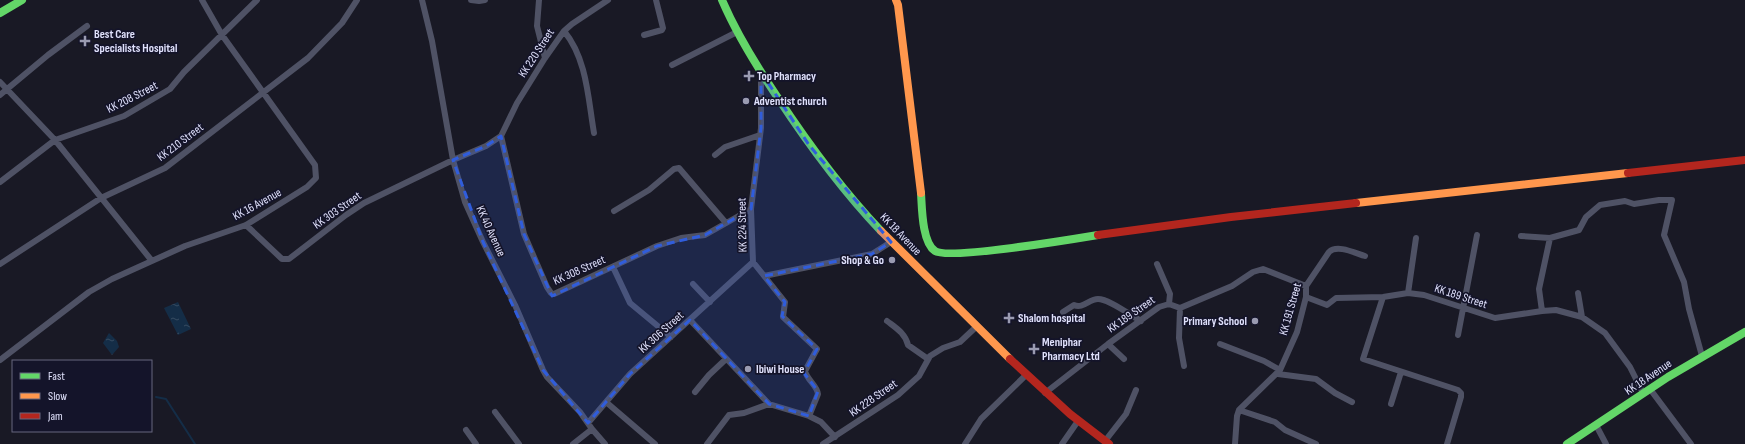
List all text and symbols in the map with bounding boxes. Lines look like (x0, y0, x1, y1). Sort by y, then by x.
street label: KK 220 Street (515, 26, 558, 81)
place label: Best Care Specialists Hospital (94, 27, 177, 56)
marker: Best Care Specialists Hospital (79, 35, 91, 47)
place label: Top Pharmacy (757, 69, 816, 84)
marker: Top Pharmacy (744, 71, 754, 81)
street label: KK 208 Street (104, 78, 161, 117)
place label: Adventist church (753, 94, 827, 109)
marker: Adventist church (741, 96, 751, 106)
street label: KK 210 Street (154, 120, 207, 165)
street label: KK 16 Avenue (230, 185, 284, 224)
street label: KK 303 Street (310, 188, 365, 232)
street label: KK 224 Street (735, 197, 750, 253)
street label: KK 40 Avenue (472, 203, 509, 259)
street label: KK 18 Avenue (877, 210, 925, 259)
street label: KK 308 Street (551, 252, 608, 289)
place label: Shop & Go (841, 253, 884, 268)
marker: Shop & Go (887, 255, 897, 265)
street label: KK 191 Street (1276, 281, 1305, 337)
street label: KK 189 Street (1432, 281, 1490, 312)
street label: KK 189 Street (1105, 292, 1158, 336)
street label: KK 306 Street (636, 308, 687, 357)
place label: Shalom hospital (1018, 311, 1085, 326)
marker: Shalom hospital (1003, 312, 1015, 324)
place label: Primary School (1183, 314, 1247, 329)
marker: Primary School (1250, 316, 1260, 326)
place label: Meniphar Pharmacy Ltd (1042, 335, 1100, 364)
marker: Meniphar Pharmacy Ltd (1029, 344, 1039, 354)
street label: KK 18 Avenue (1622, 356, 1675, 399)
legend (12, 360, 152, 432)
place label: Ibiwi House (756, 362, 804, 377)
marker: Ibiwi House (743, 364, 753, 374)
text: Fast (48, 369, 65, 384)
street label: KK 228 Street (846, 376, 900, 420)
text: Slow (48, 389, 67, 404)
text: Jam (47, 409, 63, 424)

